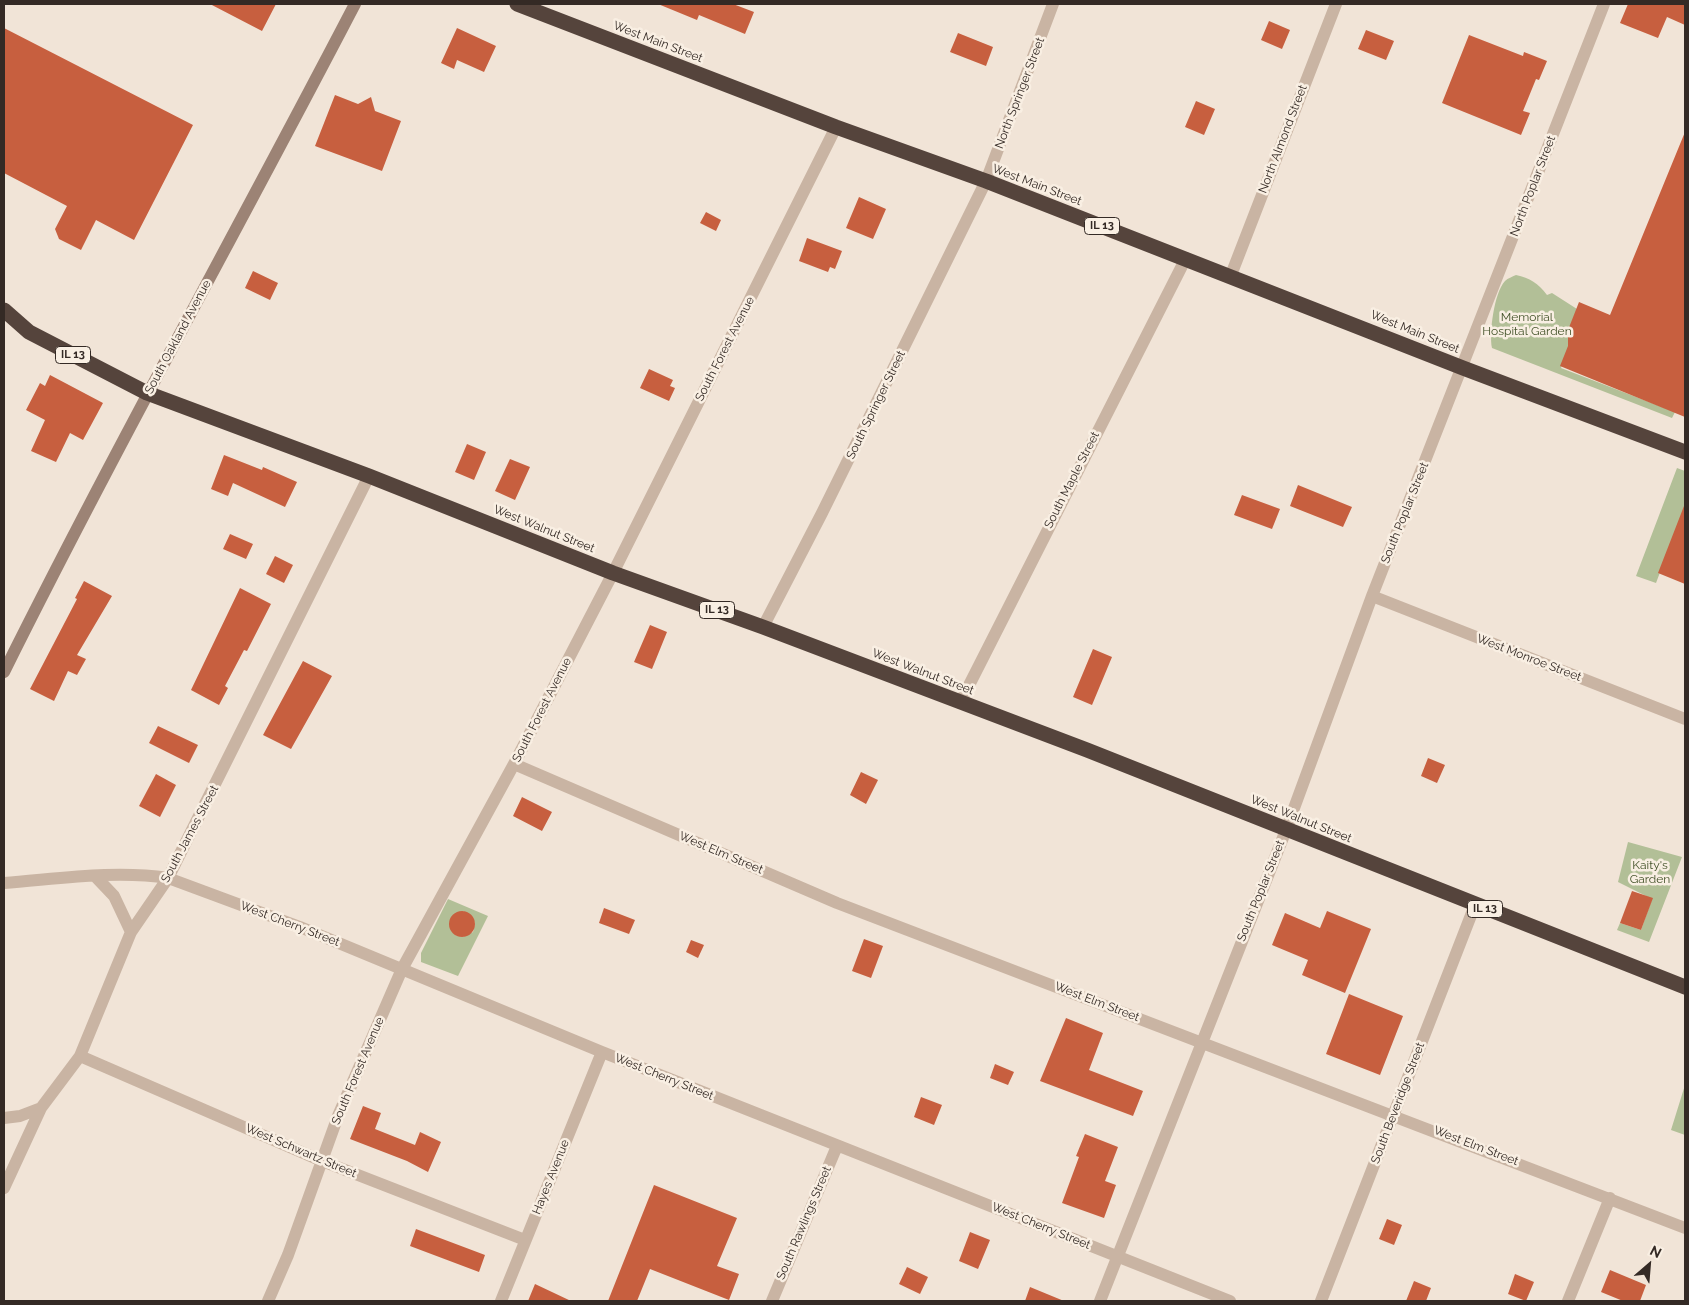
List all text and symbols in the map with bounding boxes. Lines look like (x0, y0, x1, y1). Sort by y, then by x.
street label: West Main Street (611, 18, 705, 66)
street label: North Springer Street (992, 35, 1048, 151)
street label: North Almond Street (1256, 83, 1310, 195)
street label: North Poplar Street (1507, 134, 1559, 238)
street label: West Main Street (990, 161, 1084, 209)
road number: IL 13 (1084, 218, 1120, 235)
street label: South Oakland Avenue (142, 278, 214, 396)
street label: South Forest Avenue (692, 294, 758, 404)
street label: West Main Street (1368, 308, 1462, 356)
park label: Memorial Hospital Garden (1482, 310, 1572, 338)
road number: IL 13 (56, 346, 90, 364)
street label: South Springer Street (843, 348, 909, 462)
street label: South Maple Street (1041, 429, 1103, 531)
street label: South Poplar Street (1378, 460, 1432, 566)
street label: West Walnut Street (491, 502, 597, 556)
road number: IL 13 (700, 602, 734, 618)
street label: West Monroe Street (1475, 631, 1583, 685)
street label: West Walnut Street (870, 646, 976, 698)
street label: South Forest Avenue (509, 655, 575, 765)
street label: South James Street (158, 783, 222, 885)
street label: West Walnut Street (1248, 792, 1354, 846)
street label: West Elm Street (677, 829, 765, 877)
street label: South Poplar Street (1234, 838, 1288, 944)
park label: Kaity's Garden (1630, 858, 1670, 886)
street label: West Cherry Street (238, 898, 342, 950)
road number: IL 13 (1468, 901, 1502, 918)
street label: West Elm Street (1053, 979, 1141, 1025)
street label: South Forest Avenue (329, 1015, 387, 1127)
street label: South Beveridge Street (1368, 1040, 1428, 1166)
street label: West Cherry Street (613, 1051, 715, 1103)
street label: West Schwartz Street (243, 1121, 359, 1181)
street label: West Elm Street (1432, 1123, 1520, 1169)
street label: Hayes Avenue (529, 1137, 573, 1217)
street label: South Rawlings Street (774, 1164, 834, 1282)
street label: West Cherry Street (990, 1200, 1092, 1252)
north arrow (1624, 1240, 1674, 1290)
text: N (1647, 1242, 1664, 1261)

